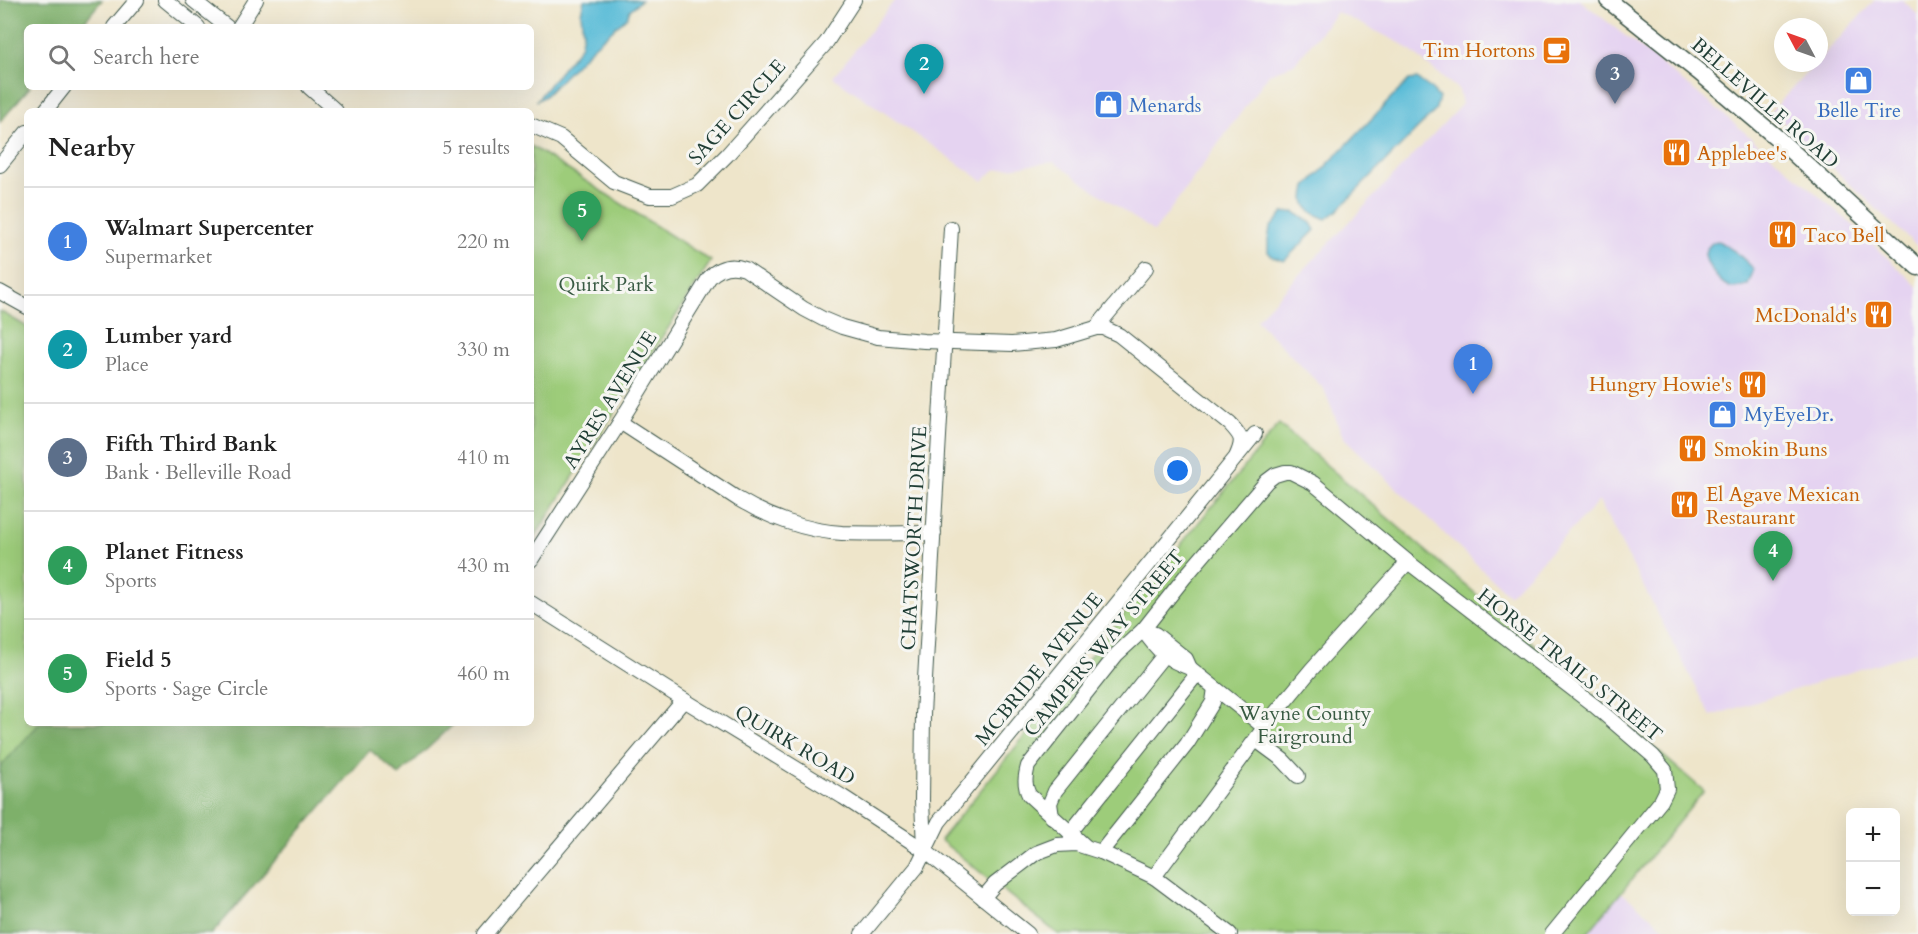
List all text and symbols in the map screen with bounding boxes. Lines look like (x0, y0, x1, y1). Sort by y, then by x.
north arrow (1774, 18, 1828, 72)
search box (24, 24, 534, 90)
street label: BELLEVILLE ROAD (1685, 31, 1845, 175)
cafe icon: Tim Hortons (1540, 34, 1572, 66)
place label: Tim Hortons (1422, 37, 1535, 64)
icon: search (45, 41, 78, 74)
text: Search here (93, 42, 200, 72)
pin: 2 (904, 44, 944, 94)
street label: SAGE CIRCLE (682, 53, 792, 171)
pin: 3 (1596, 54, 1634, 104)
shop icon: Belle Tire (1843, 64, 1875, 96)
shop icon: Menards (1092, 89, 1124, 121)
place label: Menards (1129, 92, 1202, 119)
place label: Belle Tire (1817, 97, 1901, 124)
text: Nearby (48, 130, 136, 165)
text: 5 results (442, 134, 510, 161)
restaurant icon: Applebee's (1660, 137, 1692, 169)
place label: Applebee's (1697, 140, 1787, 167)
pin: 5 (562, 192, 602, 241)
text: Walmart Supercenter (105, 213, 314, 243)
restaurant icon: Taco Bell (1766, 219, 1798, 251)
place label: Taco Bell (1803, 222, 1884, 249)
text: 1 (62, 228, 73, 255)
text: 220 m (457, 228, 510, 255)
text: Supermarket (105, 243, 212, 270)
park label: Quirk Park (558, 271, 654, 298)
restaurant icon: McDonald's (1862, 299, 1894, 331)
place label: McDonald's (1755, 302, 1857, 329)
text: Lumber yard (105, 321, 232, 351)
street label: AYRES AVENUE (557, 326, 663, 474)
text: 2 (62, 336, 73, 363)
text: 330 m (457, 336, 510, 363)
pin: 1 (1454, 344, 1492, 394)
text: Place (105, 351, 149, 378)
restaurant icon: Hungry Howie's (1737, 368, 1769, 400)
place label: Hungry Howie's (1589, 371, 1732, 398)
shop icon: MyEyeDr. (1707, 398, 1739, 430)
place label: MyEyeDr. (1744, 401, 1834, 428)
street label: CHATSWORTH DRIVE (895, 425, 933, 651)
text: Fifth Third Bank (105, 429, 277, 459)
restaurant icon: Smokin Buns (1677, 433, 1709, 465)
place label: Smokin Buns (1714, 436, 1827, 463)
text: 3 (62, 444, 73, 471)
text: 410 m (457, 444, 510, 471)
your location (1163, 456, 1192, 485)
text: Bank · Belleville Road (105, 459, 291, 486)
place label: El Agave Mexican Restaurant (1706, 481, 1861, 531)
restaurant icon: El Agave Mexican Restaurant (1669, 489, 1701, 521)
pin: 4 (1754, 532, 1792, 581)
text: Planet Fitness (105, 537, 244, 567)
street label: CAMPERS WAY STREET (1018, 544, 1190, 742)
text: 4 (62, 552, 73, 579)
text: 430 m (457, 552, 510, 579)
text: Sports (105, 567, 157, 594)
street label: HORSE TRAILS STREET (1472, 582, 1668, 748)
street label: MCBRIDE AVENUE (969, 587, 1109, 751)
text: Field 5 (105, 645, 172, 675)
text: 5 (62, 660, 73, 687)
text: 460 m (457, 660, 510, 687)
text: Sports · Sage Circle (105, 675, 268, 702)
street label: QUIRK ROAD (730, 698, 860, 792)
park label: Wayne County Fairground (1238, 700, 1372, 750)
map controls (1846, 808, 1900, 916)
button: + (1846, 808, 1900, 862)
button: − (1846, 862, 1900, 916)

